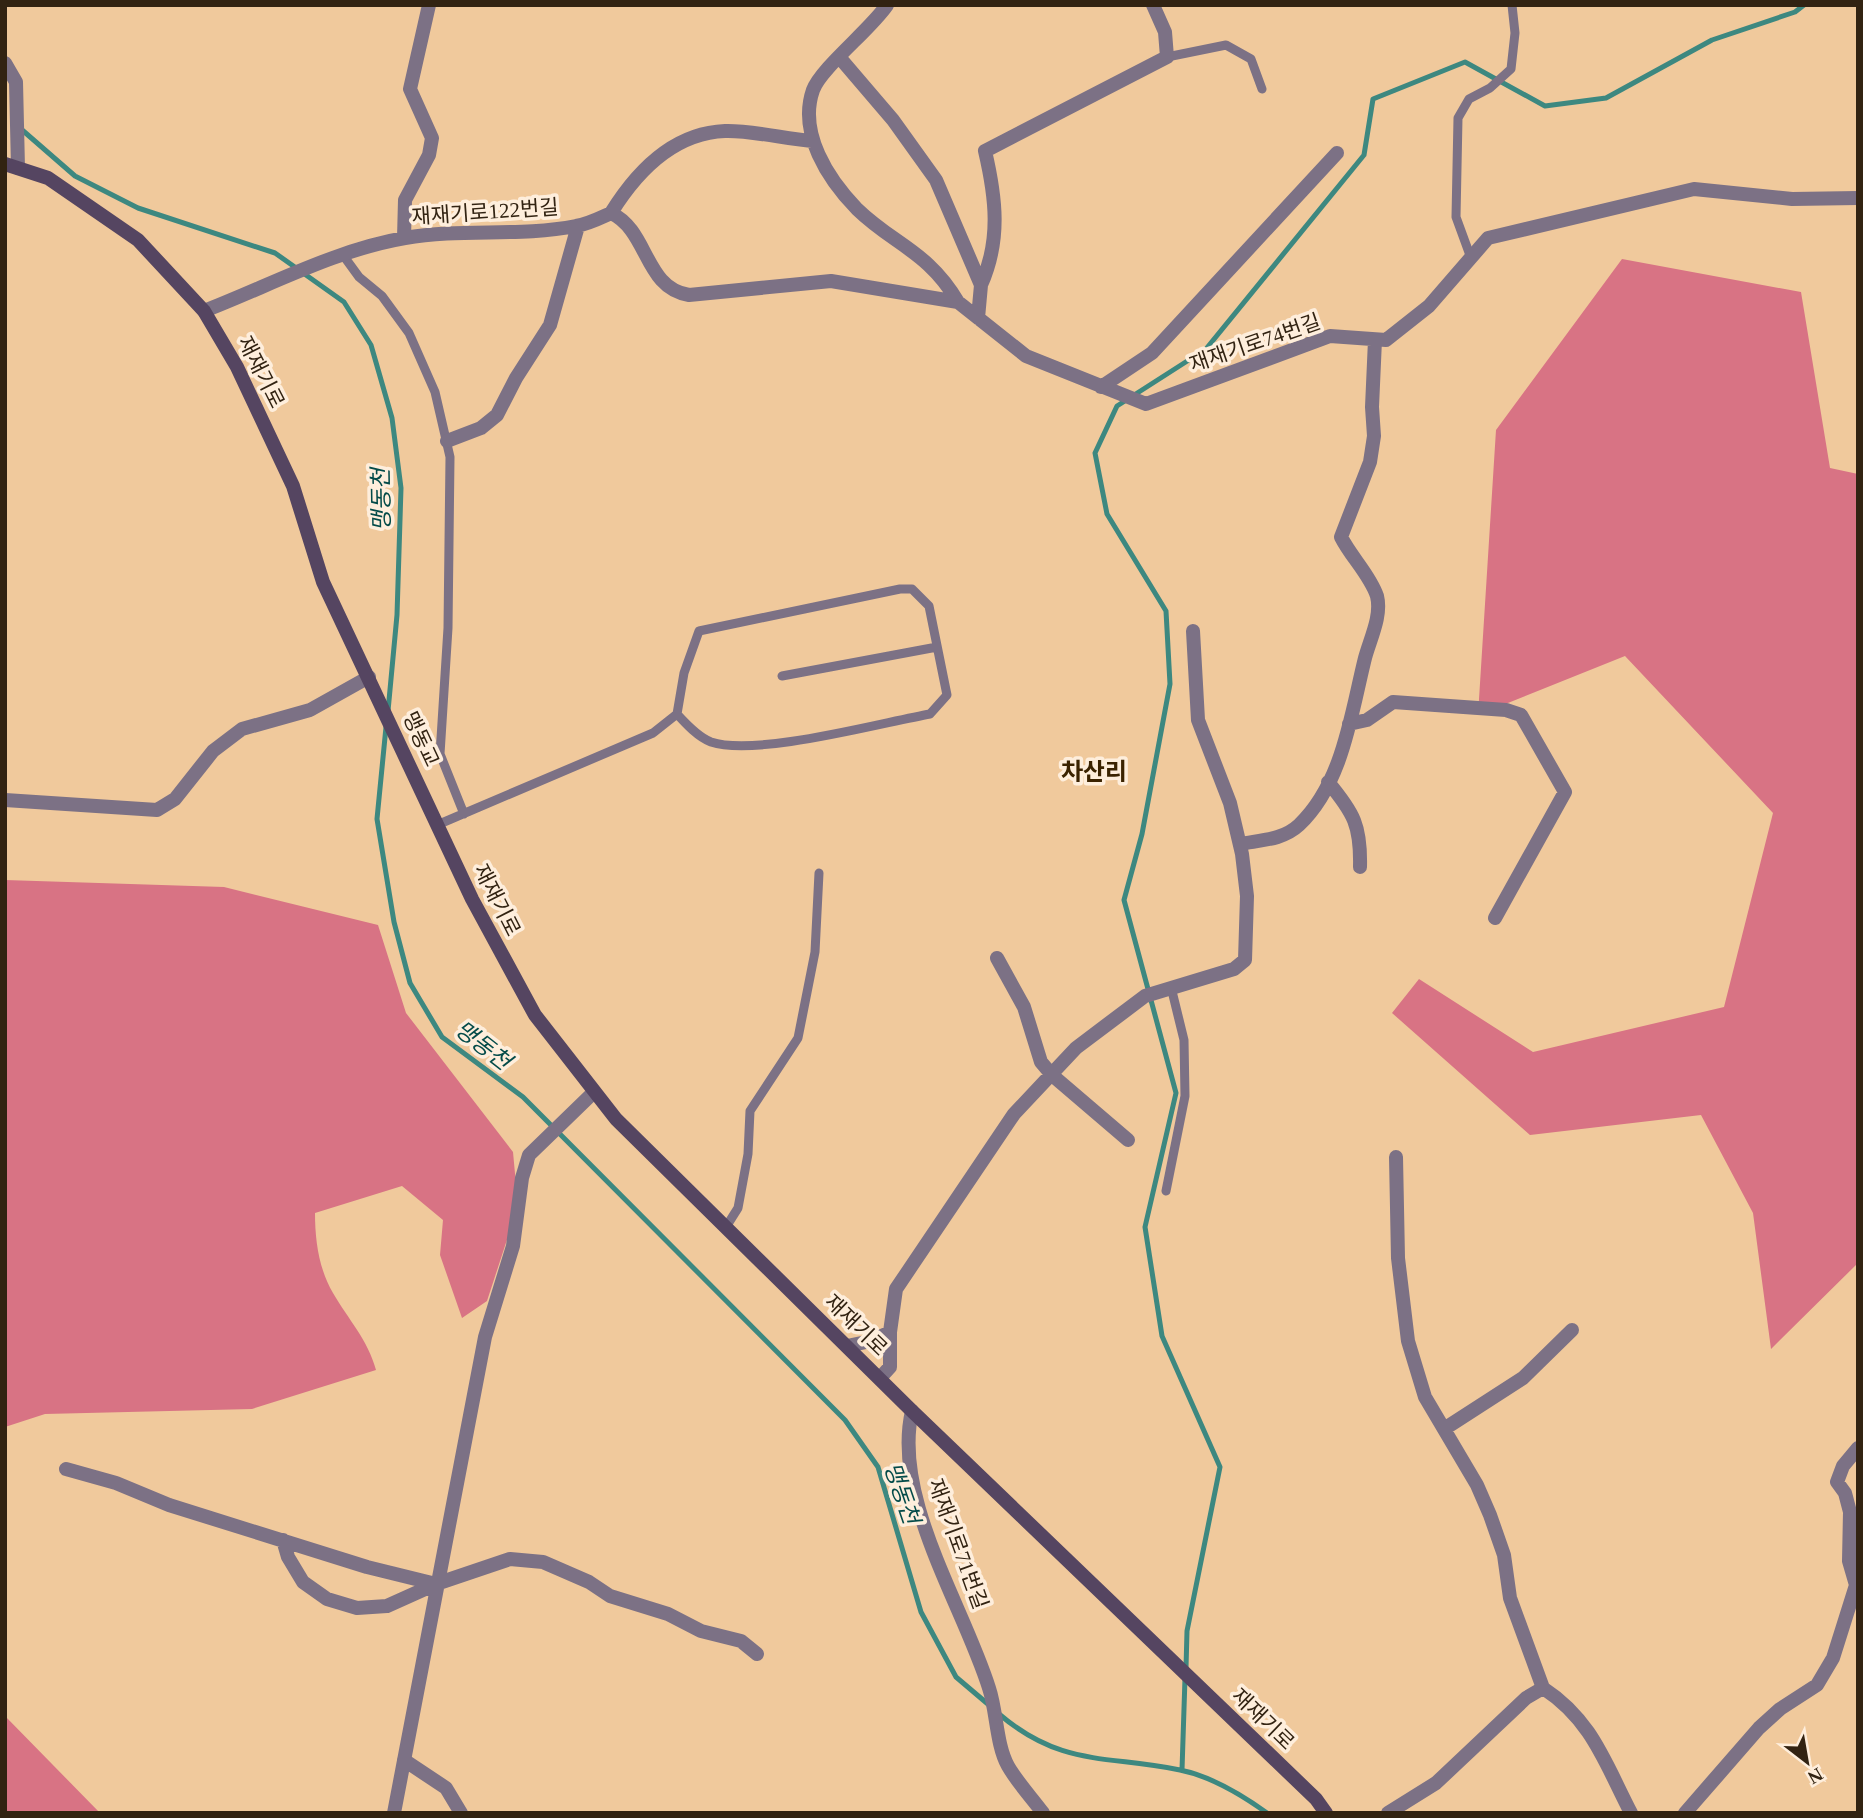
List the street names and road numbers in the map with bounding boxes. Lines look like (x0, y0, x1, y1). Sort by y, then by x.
street label: 재재기로122번길 (411, 195, 559, 229)
street label: 재재기로74번길 (1186, 309, 1324, 377)
street label: 재재기로 (233, 332, 289, 412)
street label: 맹동교 (398, 708, 444, 770)
street label: 재재기로 (469, 860, 525, 940)
street label: 재재기로 (820, 1290, 892, 1360)
street label: 재재기로71번길 (923, 1476, 993, 1612)
street label: 재재기로 (1227, 1684, 1299, 1754)

